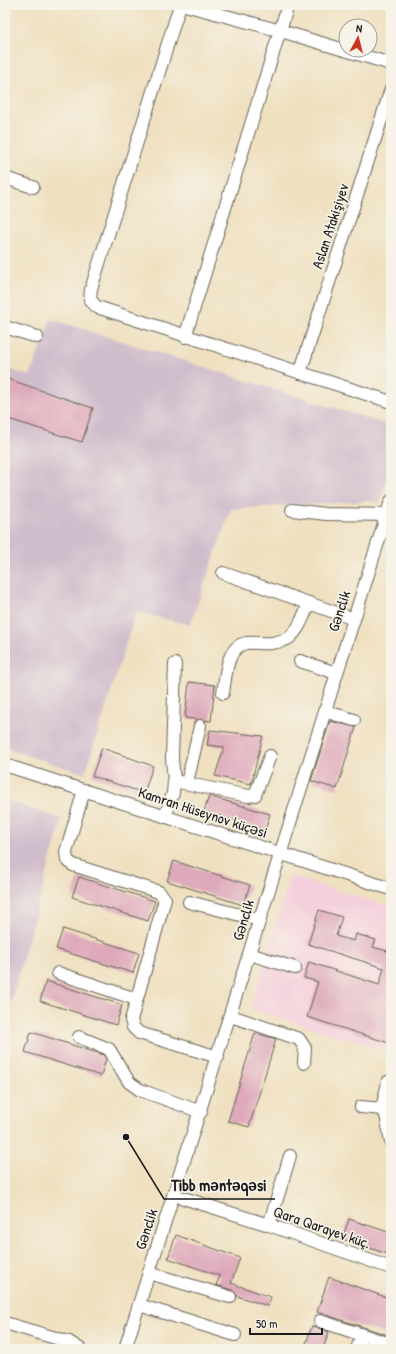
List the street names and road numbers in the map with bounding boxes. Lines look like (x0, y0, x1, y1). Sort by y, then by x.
street label: Aslan Atakişiyev (306, 181, 354, 271)
street label: Gənclik (323, 588, 355, 634)
street label: Kamran Hüseynov küçəsi (136, 781, 270, 843)
street label: Gənclik (227, 897, 259, 943)
street label: Qara Qarayev küç. (271, 1201, 373, 1253)
street label: Gənclik (130, 1206, 162, 1252)

